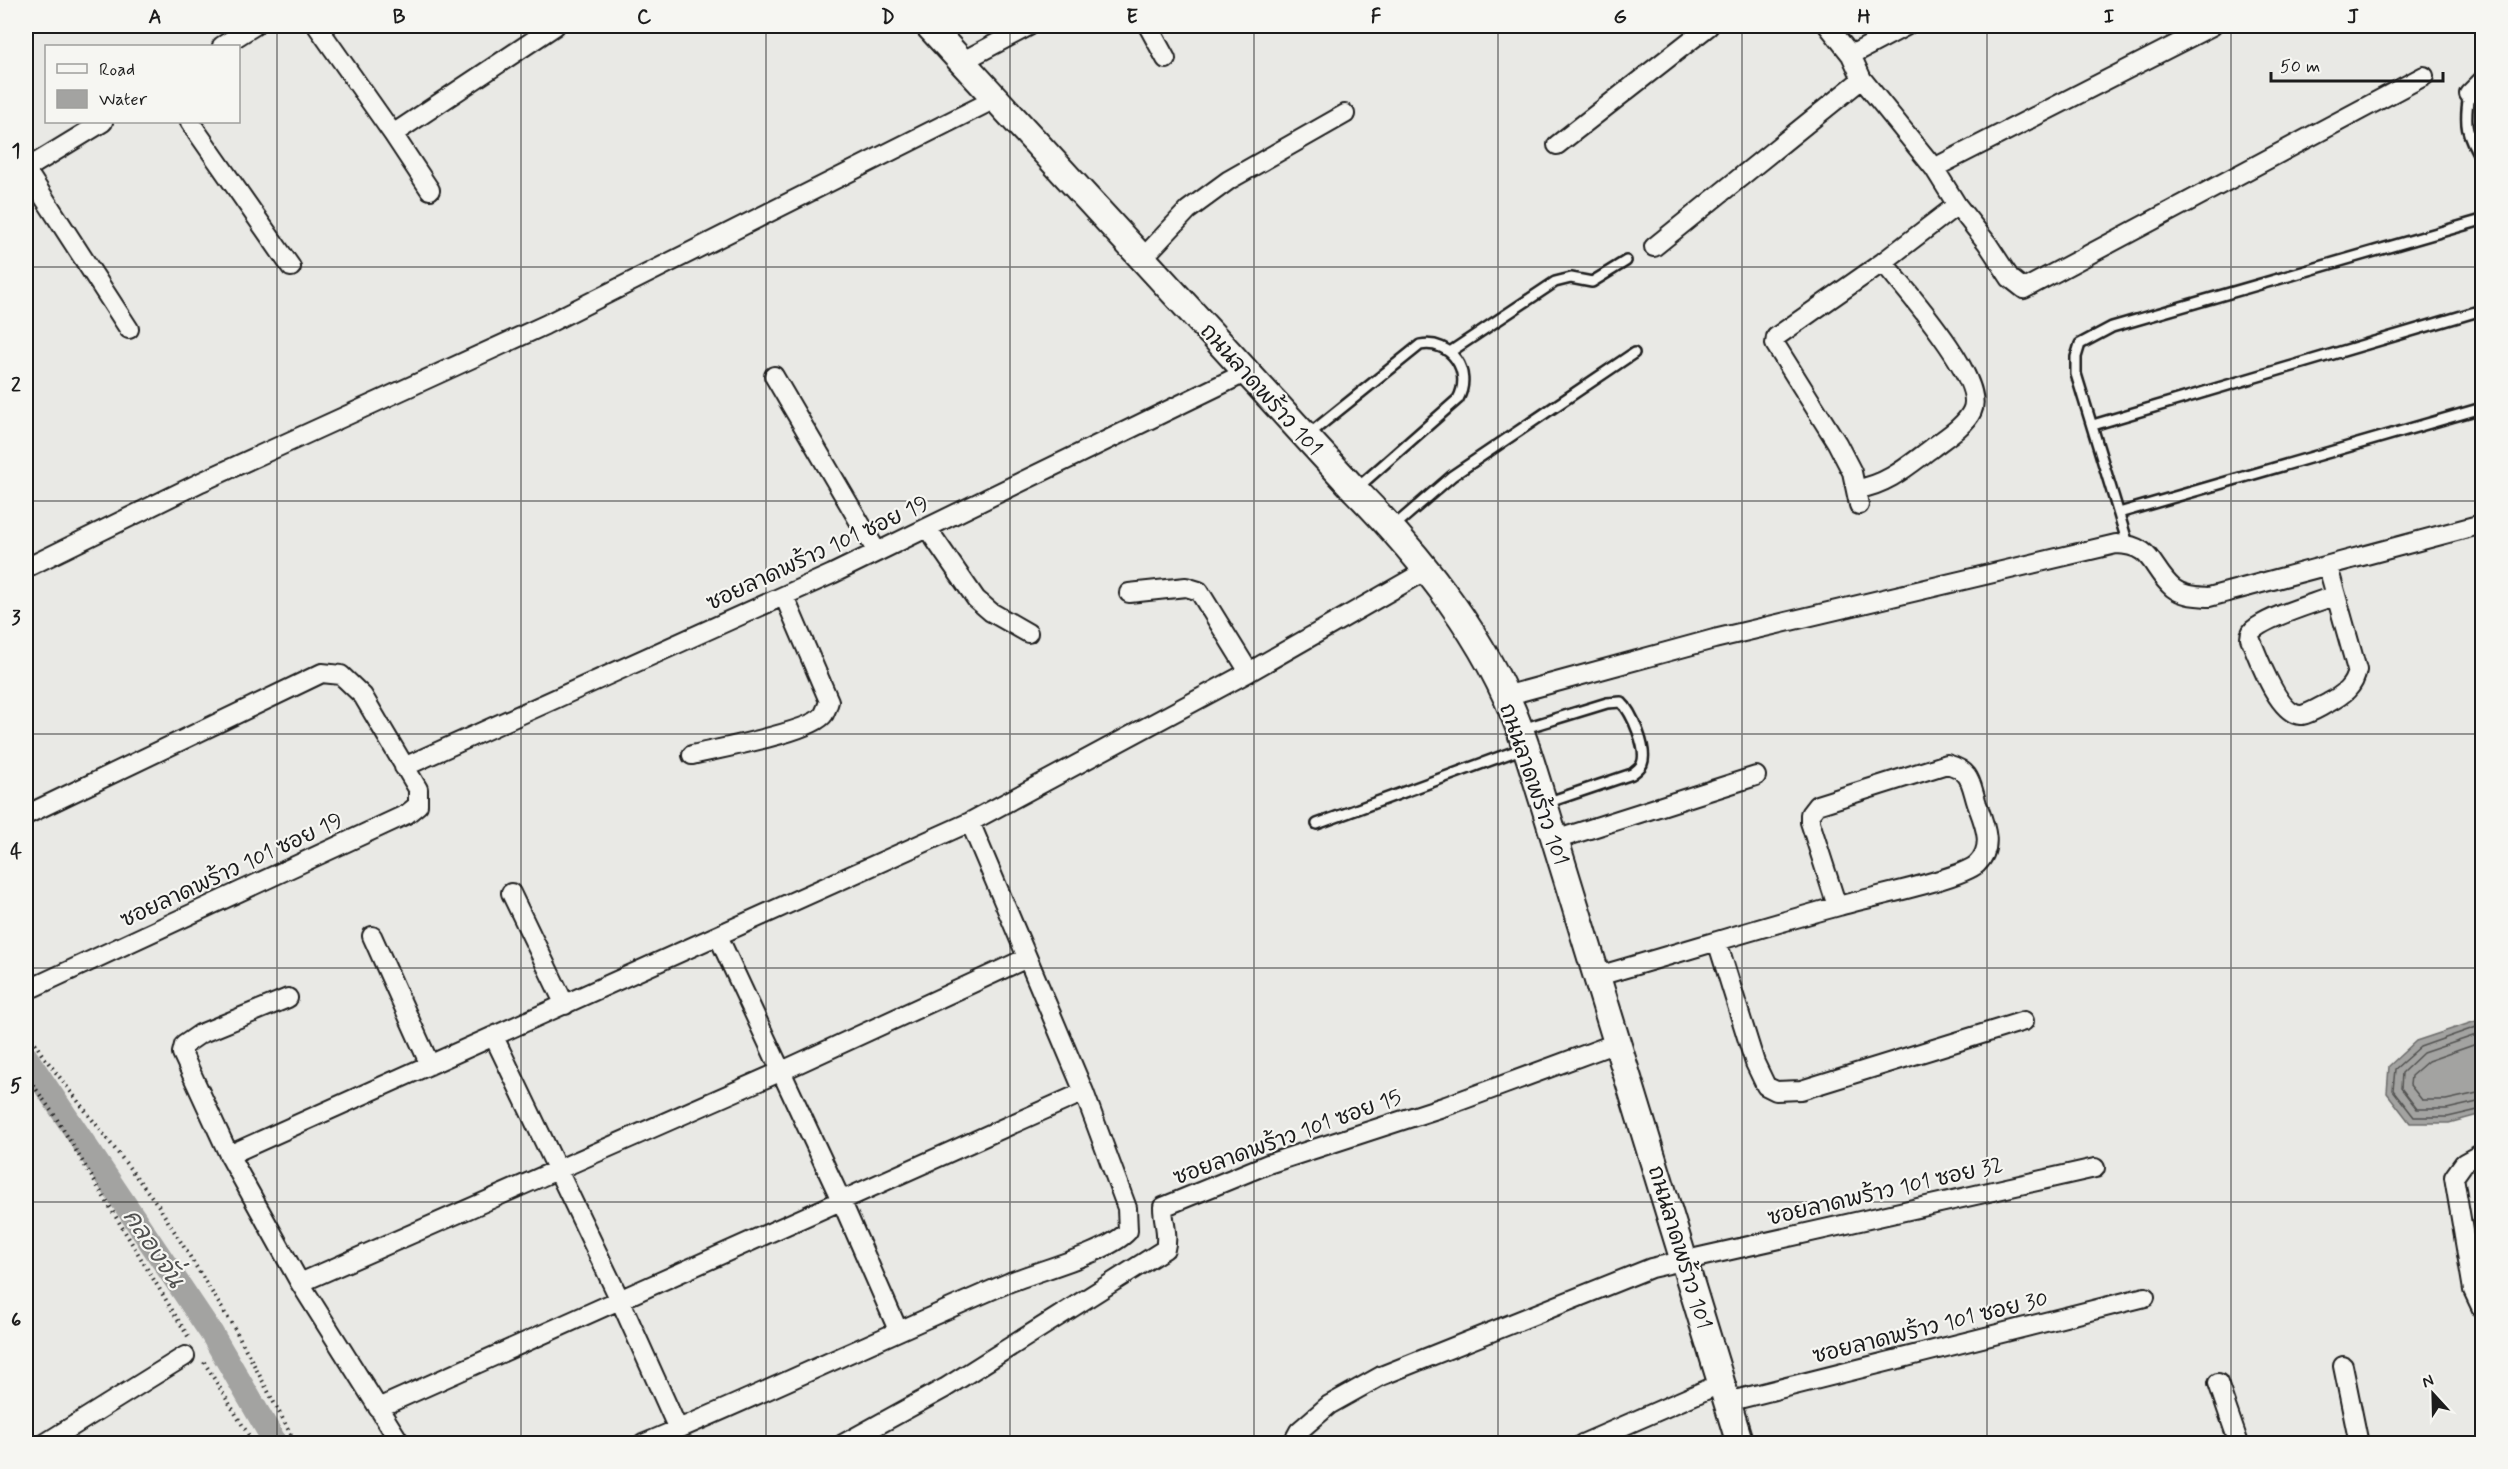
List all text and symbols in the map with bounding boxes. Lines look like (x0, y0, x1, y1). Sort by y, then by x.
text: A (148, 4, 162, 31)
text: B (393, 4, 406, 31)
text: C (637, 4, 652, 31)
text: D (881, 4, 895, 31)
text: E (1126, 4, 1138, 31)
text: F (1371, 4, 1382, 31)
text: G (1613, 4, 1627, 31)
text: H (1857, 4, 1871, 31)
text: I (2104, 4, 2114, 31)
text: J (2347, 4, 2359, 31)
legend (45, 45, 240, 123)
scale bar (2271, 45, 2444, 83)
text: 50 m (2280, 55, 2320, 79)
text: Road (99, 58, 135, 82)
text: Water (99, 88, 148, 112)
text: 1 (12, 138, 20, 165)
street label: ถนนลาดพร้าว 101 (1193, 317, 1329, 463)
text: 2 (11, 372, 21, 399)
street label: ซอยลาดพร้าว 101 ซอย 19 (701, 488, 934, 618)
text: 3 (11, 605, 21, 632)
street label: ถนนลาดพร้าว 101 (1492, 699, 1576, 869)
street label: ซอยลาดพร้าว 101 ซอย 19 (115, 805, 348, 935)
text: 4 (10, 839, 22, 866)
text: 5 (10, 1073, 22, 1100)
street label: ซอยลาดพร้าว 101 ซอย 15 (1169, 1082, 1406, 1192)
street label: ซอยลาดพร้าว 101 ซอย 32 (1765, 1149, 2006, 1233)
street label: ถนนลาดพร้าว 101 (1641, 1162, 1719, 1333)
water label: คลองจั่น (115, 1200, 197, 1295)
street label: ซอยลาดพร้าว 101 ซอย 30 (1809, 1283, 2051, 1371)
text: 6 (11, 1307, 21, 1334)
north arrow (2403, 1364, 2463, 1424)
text: N (2419, 1370, 2437, 1393)

